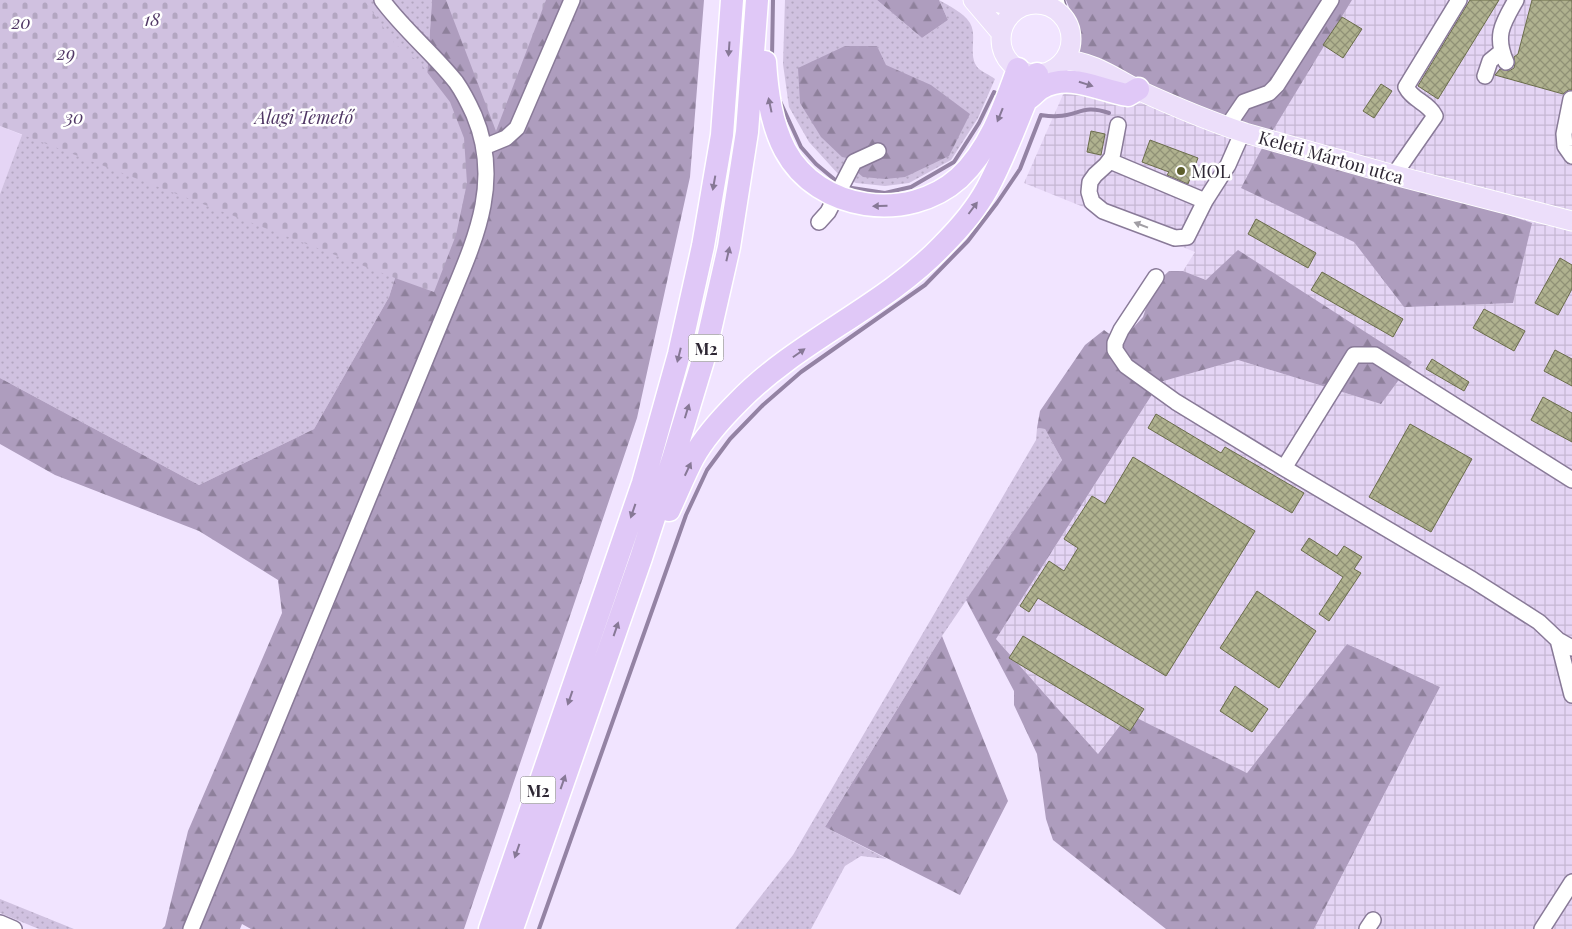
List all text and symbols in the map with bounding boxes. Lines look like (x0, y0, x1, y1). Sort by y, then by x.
park label: 18 (144, 7, 160, 31)
park label: 20 (10, 10, 31, 34)
park label: 29 (56, 41, 75, 65)
one-way arrow (725, 41, 733, 57)
one-way arrow (1079, 80, 1094, 88)
one-way arrow (766, 97, 774, 112)
park label: 30 (63, 105, 83, 129)
park label: Alagi Temető (253, 105, 355, 129)
one-way arrow (996, 108, 1004, 122)
street label: Keleti Márton utca (1256, 125, 1406, 189)
place label: MOL (1191, 159, 1231, 183)
marker: MOL (1175, 165, 1187, 177)
one-way arrow (709, 176, 717, 192)
one-way arrow (871, 202, 887, 210)
one-way arrow (968, 202, 979, 215)
one-way arrow (1133, 221, 1148, 229)
one-way arrow (724, 246, 732, 262)
road number: M2 (688, 334, 724, 362)
one-way arrow (675, 347, 683, 363)
one-way arrow (793, 348, 806, 358)
one-way arrow (684, 404, 692, 419)
one-way arrow (685, 462, 693, 476)
one-way arrow (629, 504, 637, 519)
one-way arrow (613, 621, 620, 636)
one-way arrow (566, 690, 573, 705)
one-way arrow (559, 774, 567, 789)
road number: M2 (520, 776, 556, 804)
one-way arrow (513, 844, 521, 859)

